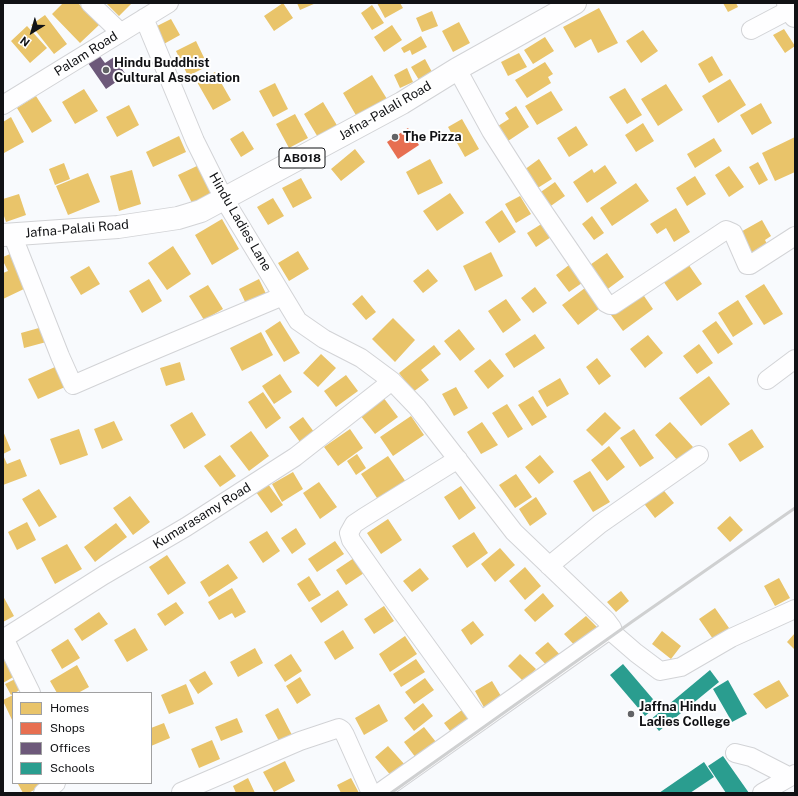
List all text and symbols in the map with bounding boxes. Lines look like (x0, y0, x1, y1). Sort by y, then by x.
north arrow (12, 12, 52, 52)
street label: Palam Road (52, 28, 120, 80)
text: N (18, 34, 32, 49)
place label: Hindu Buddhist Cultural Association (114, 55, 240, 86)
marker: Hindu Buddhist Cultural Association (101, 65, 111, 75)
street label: Jafna-Palali Road (336, 78, 434, 144)
place label: The Pizza (403, 129, 462, 145)
marker: The Pizza (390, 132, 400, 142)
road number: AB018 (279, 148, 325, 168)
street label: Hindu Ladies Lane (205, 170, 275, 274)
street label: Jafna-Palali Road (24, 217, 130, 241)
street label: Kumarasamy Road (150, 480, 254, 552)
legend (12, 692, 152, 784)
place label: Jaffna Hindu Ladies College (639, 699, 730, 730)
text: Homes (50, 701, 89, 715)
marker: Jaffna Hindu Ladies College (626, 709, 636, 719)
text: Shops (50, 721, 85, 735)
text: Offices (50, 741, 90, 755)
text: Schools (50, 761, 95, 775)

